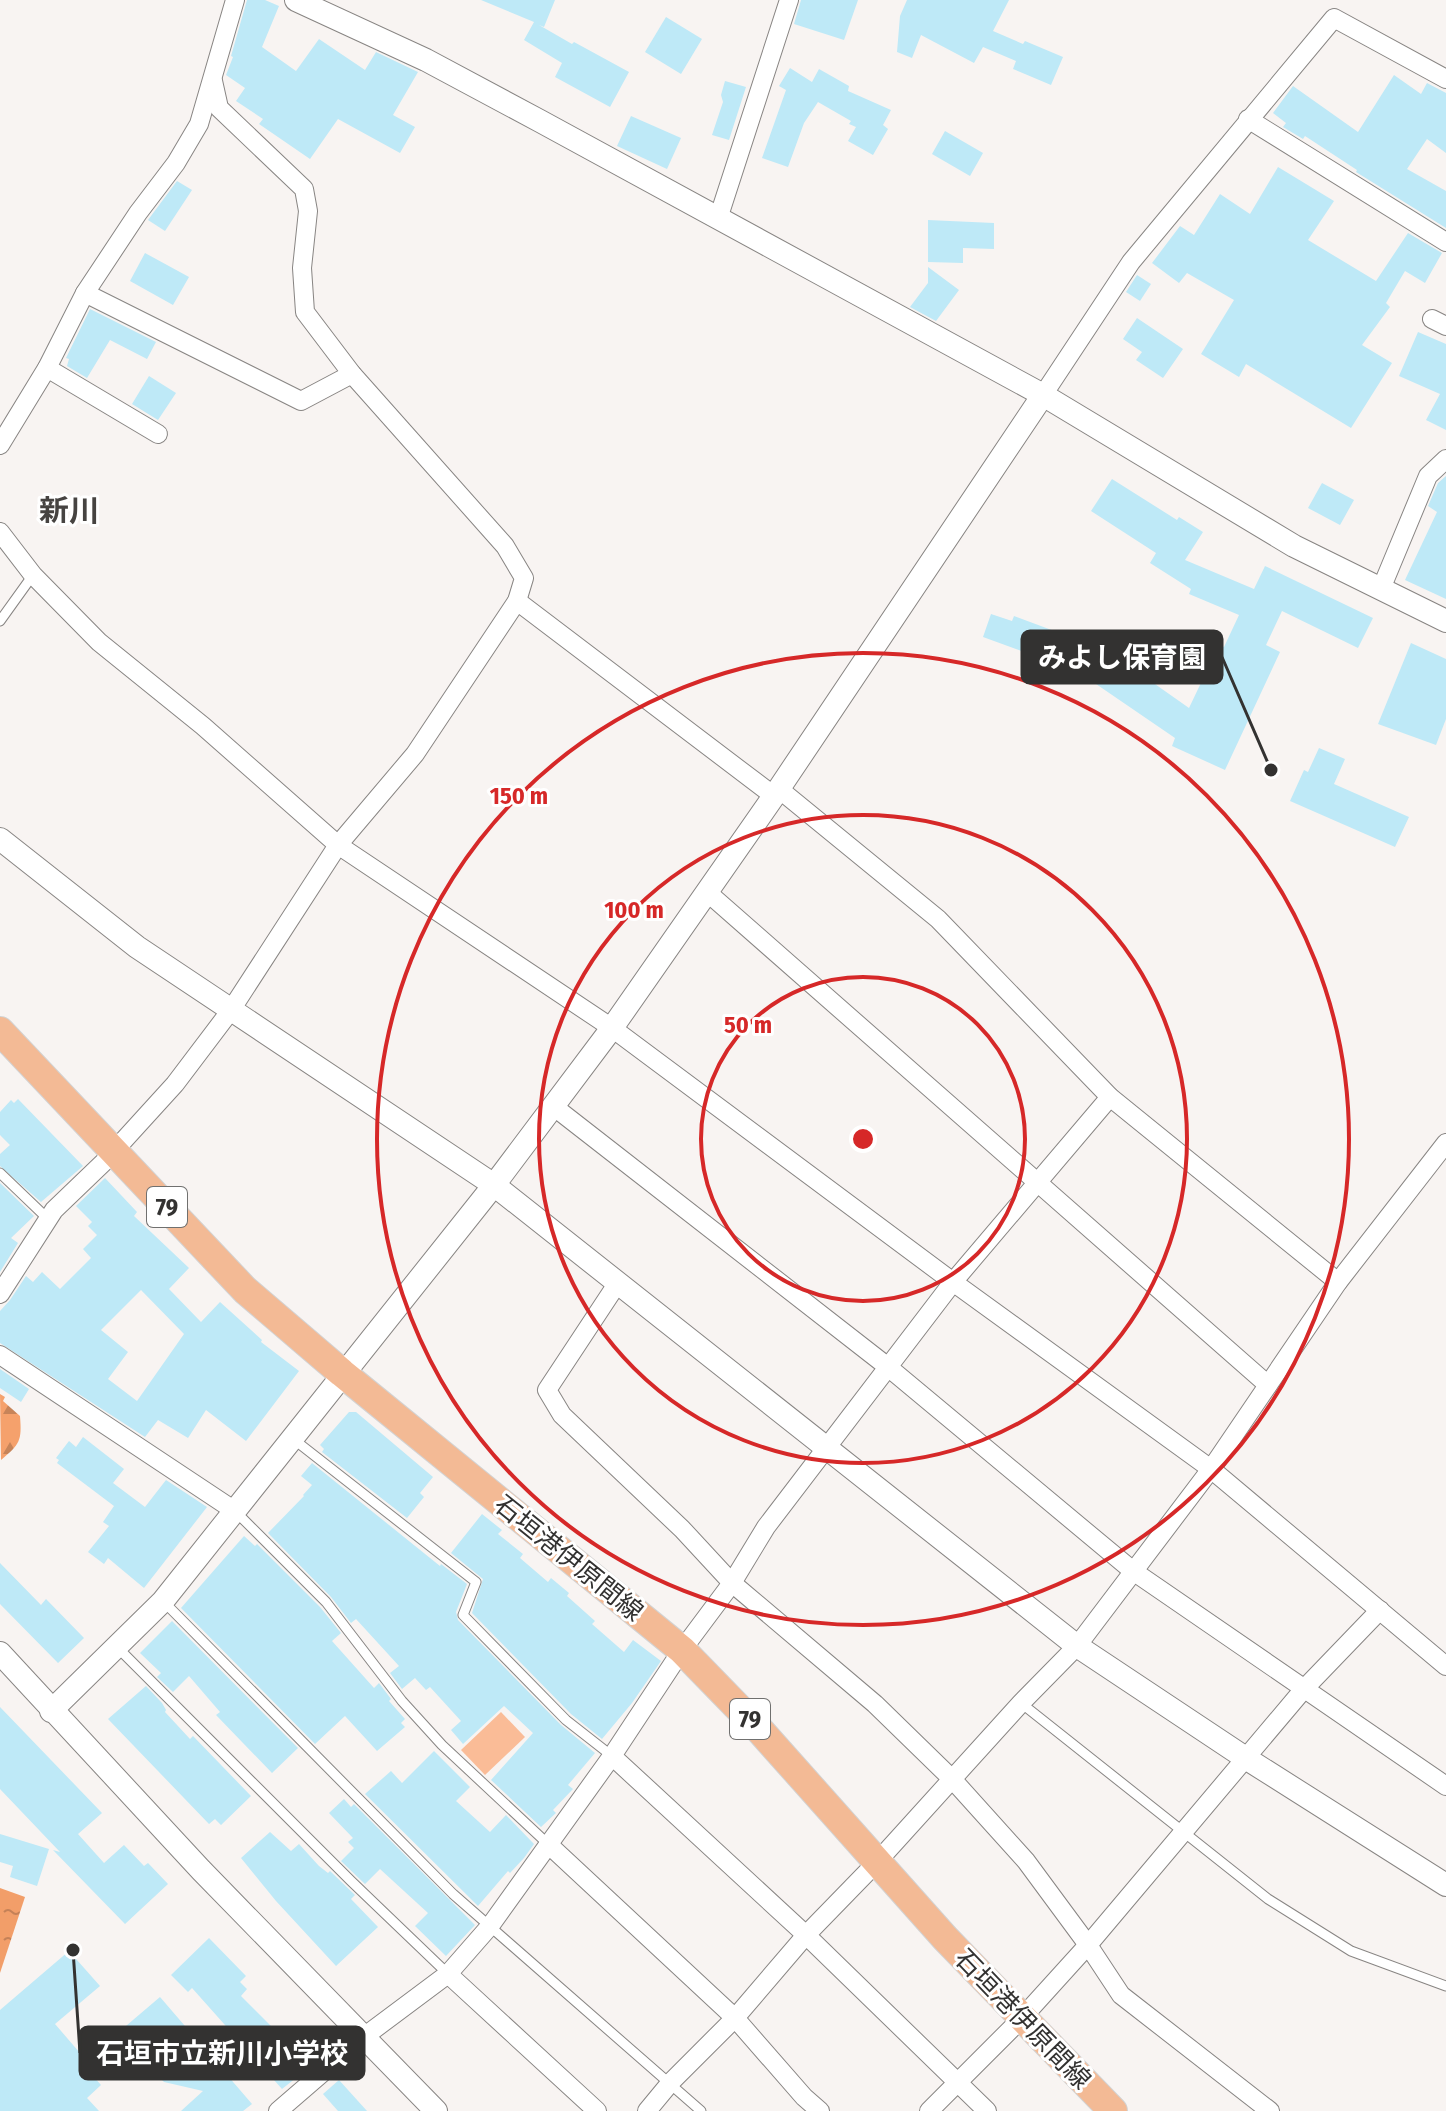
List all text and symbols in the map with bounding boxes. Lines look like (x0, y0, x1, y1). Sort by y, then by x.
district label: 新川 (39, 493, 99, 529)
callout: みよし保育園 (1022, 631, 1222, 683)
text: みよし保育園 (1038, 641, 1206, 674)
text: 150 m (490, 782, 548, 810)
text: 100 m (604, 896, 664, 924)
text: 50 m (724, 1011, 772, 1039)
centre of rings (849, 1125, 877, 1153)
road number: 79 (147, 1187, 187, 1227)
street label: 石垣港伊原間線 (488, 1489, 649, 1628)
road number: 79 (730, 1699, 770, 1739)
street label: 石垣港伊原間線 (948, 1943, 1097, 2096)
callout: 石垣市立新川小学校 (80, 2027, 364, 2079)
text: 石垣市立新川小学校 (96, 2037, 348, 2070)

